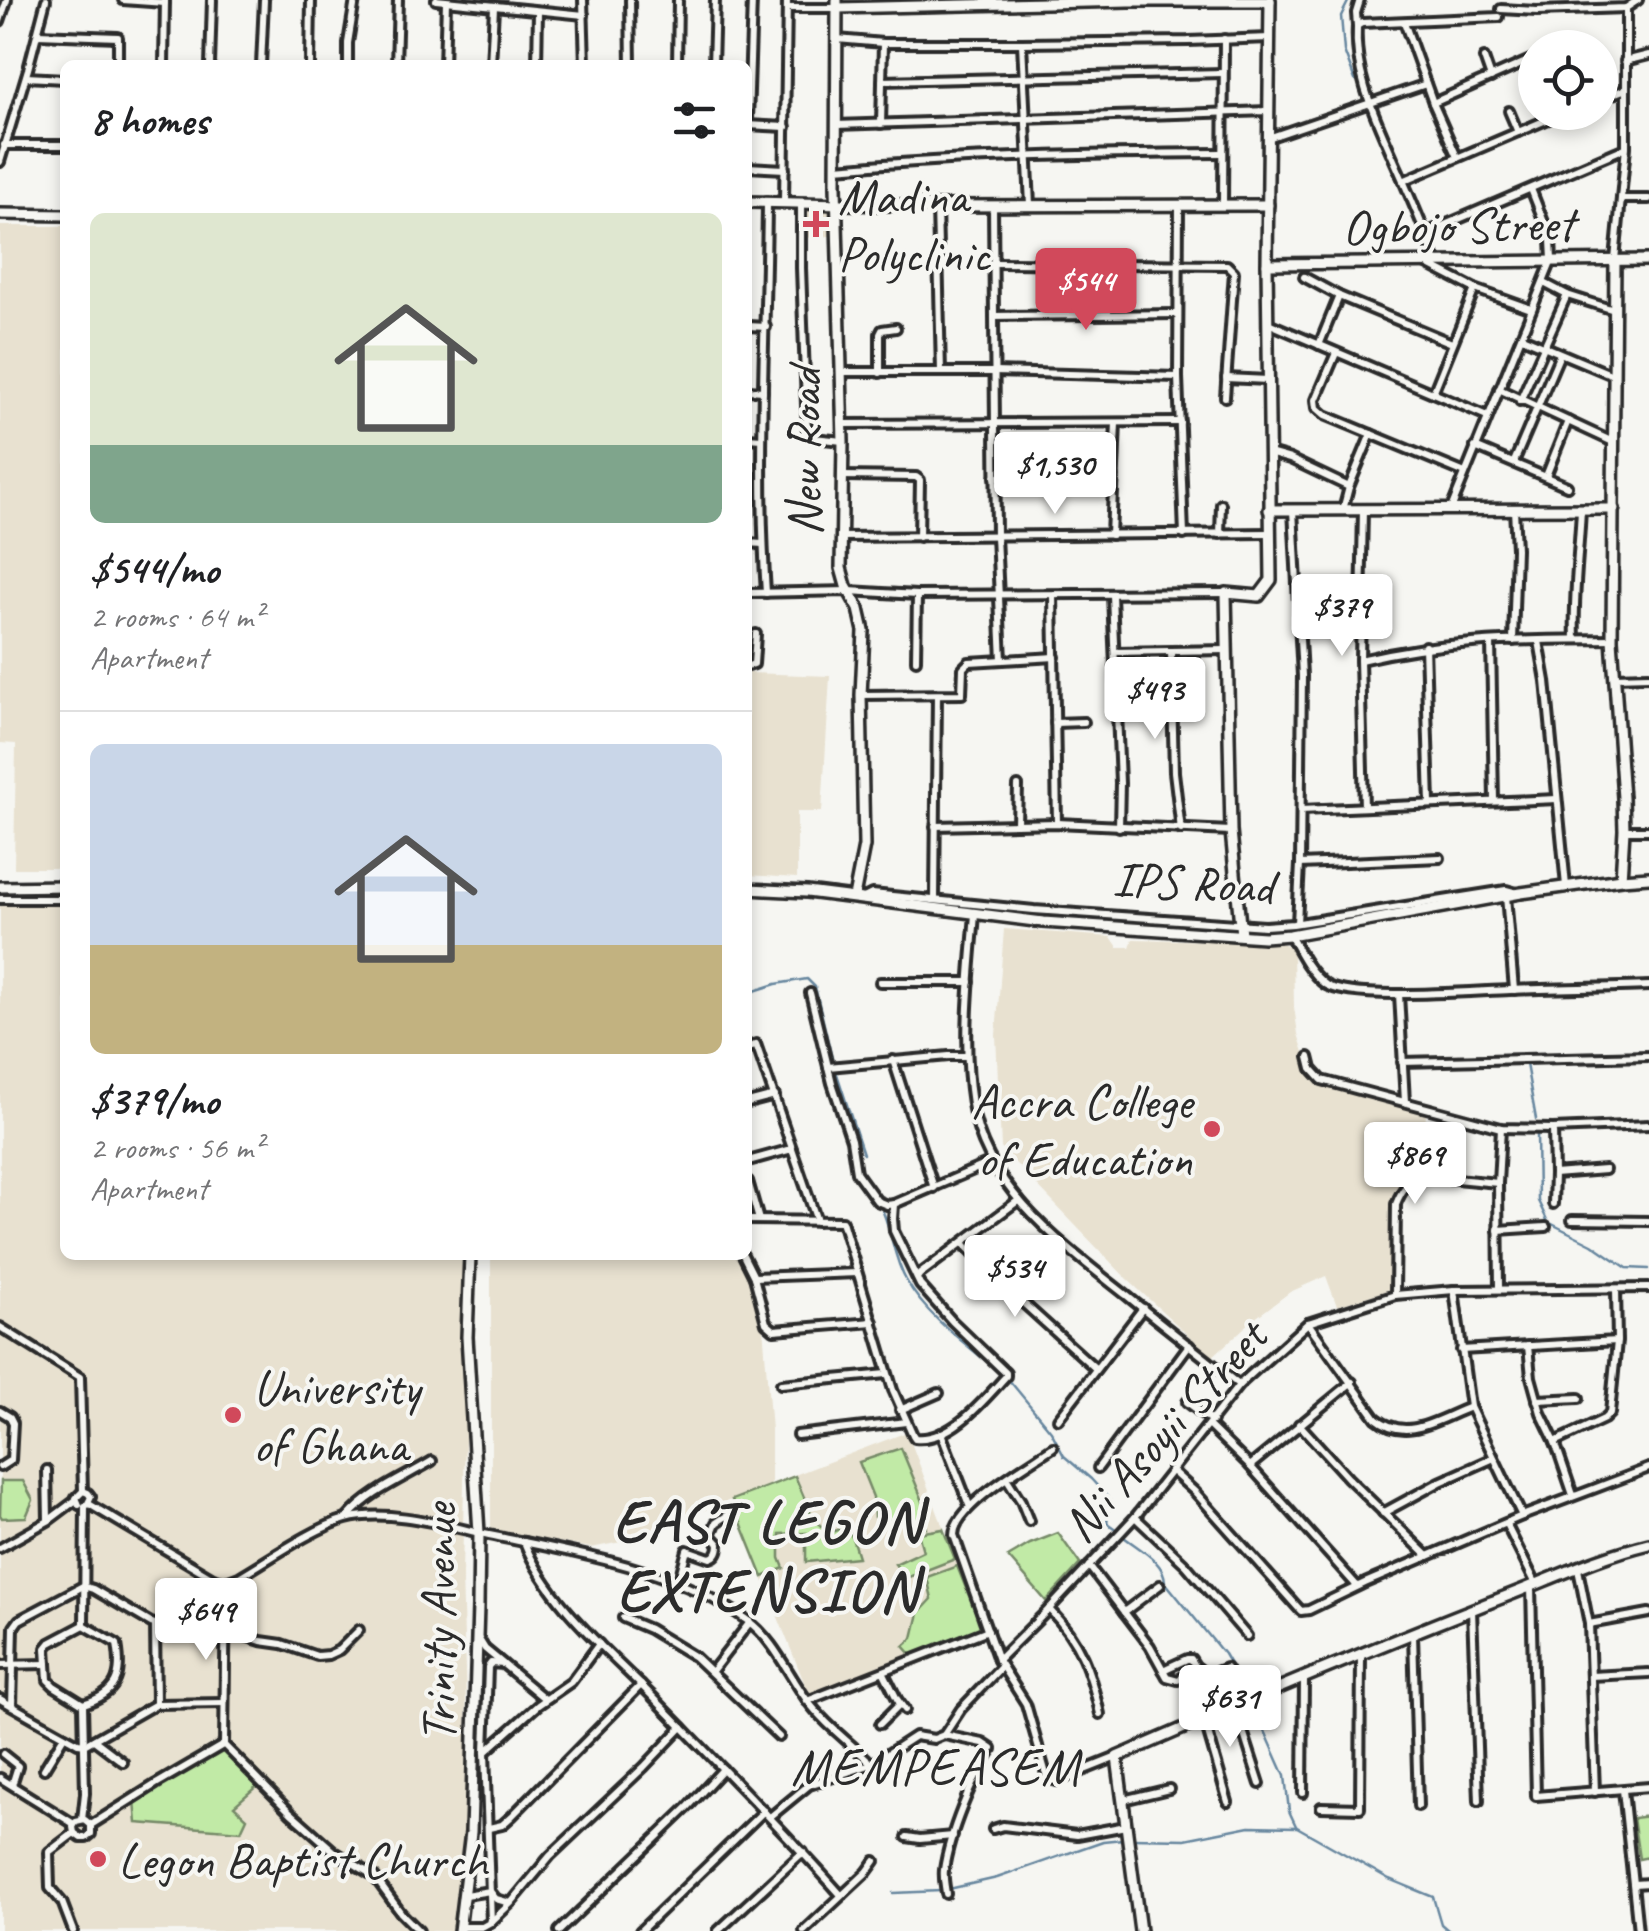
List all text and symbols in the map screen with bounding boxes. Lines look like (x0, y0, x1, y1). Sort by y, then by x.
map controls (1518, 30, 1618, 130)
button: locate (1518, 30, 1618, 130)
icon: filters (667, 93, 722, 148)
text: 8 homes (90, 94, 209, 147)
place label: Madina Polyclinic (838, 165, 991, 286)
street label: Ogbojo Street (1342, 192, 1581, 259)
marker: Madina Polyclinic (803, 211, 829, 237)
pin: $544 (1027, 248, 1145, 333)
text: $544 (1057, 260, 1115, 301)
icon: home (316, 278, 496, 458)
street label: New Road (773, 361, 836, 536)
pin: $1,530 (974, 432, 1136, 517)
text: $1,530 (1016, 444, 1094, 485)
text: $544/mo (90, 543, 219, 596)
pin: $379 (1283, 574, 1401, 659)
text: $379 (1313, 586, 1371, 627)
text: 2 rooms · 64 m² (90, 596, 263, 637)
text: Apartment (90, 637, 208, 678)
pin: $493 (1096, 657, 1214, 742)
text: $493 (1126, 669, 1184, 710)
icon: home (316, 809, 496, 989)
street label: IPS Road (1111, 847, 1282, 919)
place label: Accra College of Education (971, 1070, 1196, 1191)
text: $379/mo (90, 1074, 219, 1127)
marker: Accra College of Education (1201, 1118, 1223, 1140)
pin: $869 (1356, 1122, 1474, 1207)
text: 2 rooms · 56 m² (90, 1127, 263, 1168)
text: $869 (1386, 1134, 1444, 1175)
text: Apartment (90, 1168, 208, 1209)
pin: $534 (956, 1235, 1074, 1320)
text: $534 (986, 1247, 1044, 1288)
street label: Nii Asoyii Street (1048, 1304, 1283, 1555)
place label: University of Ghana (253, 1356, 424, 1477)
marker: University of Ghana (222, 1404, 244, 1426)
district label: EAST LEGON EXTENSION (613, 1483, 930, 1628)
street label: Trinity Avenue (407, 1501, 470, 1743)
pin: $649 (147, 1578, 265, 1663)
text: $649 (177, 1590, 235, 1631)
pin: $631 (1171, 1665, 1289, 1750)
text: $631 (1201, 1677, 1259, 1718)
district label: MEMPEASEM (791, 1734, 1083, 1800)
place label: Legon Baptist Church (118, 1829, 490, 1892)
marker: Legon Baptist Church (87, 1848, 109, 1870)

